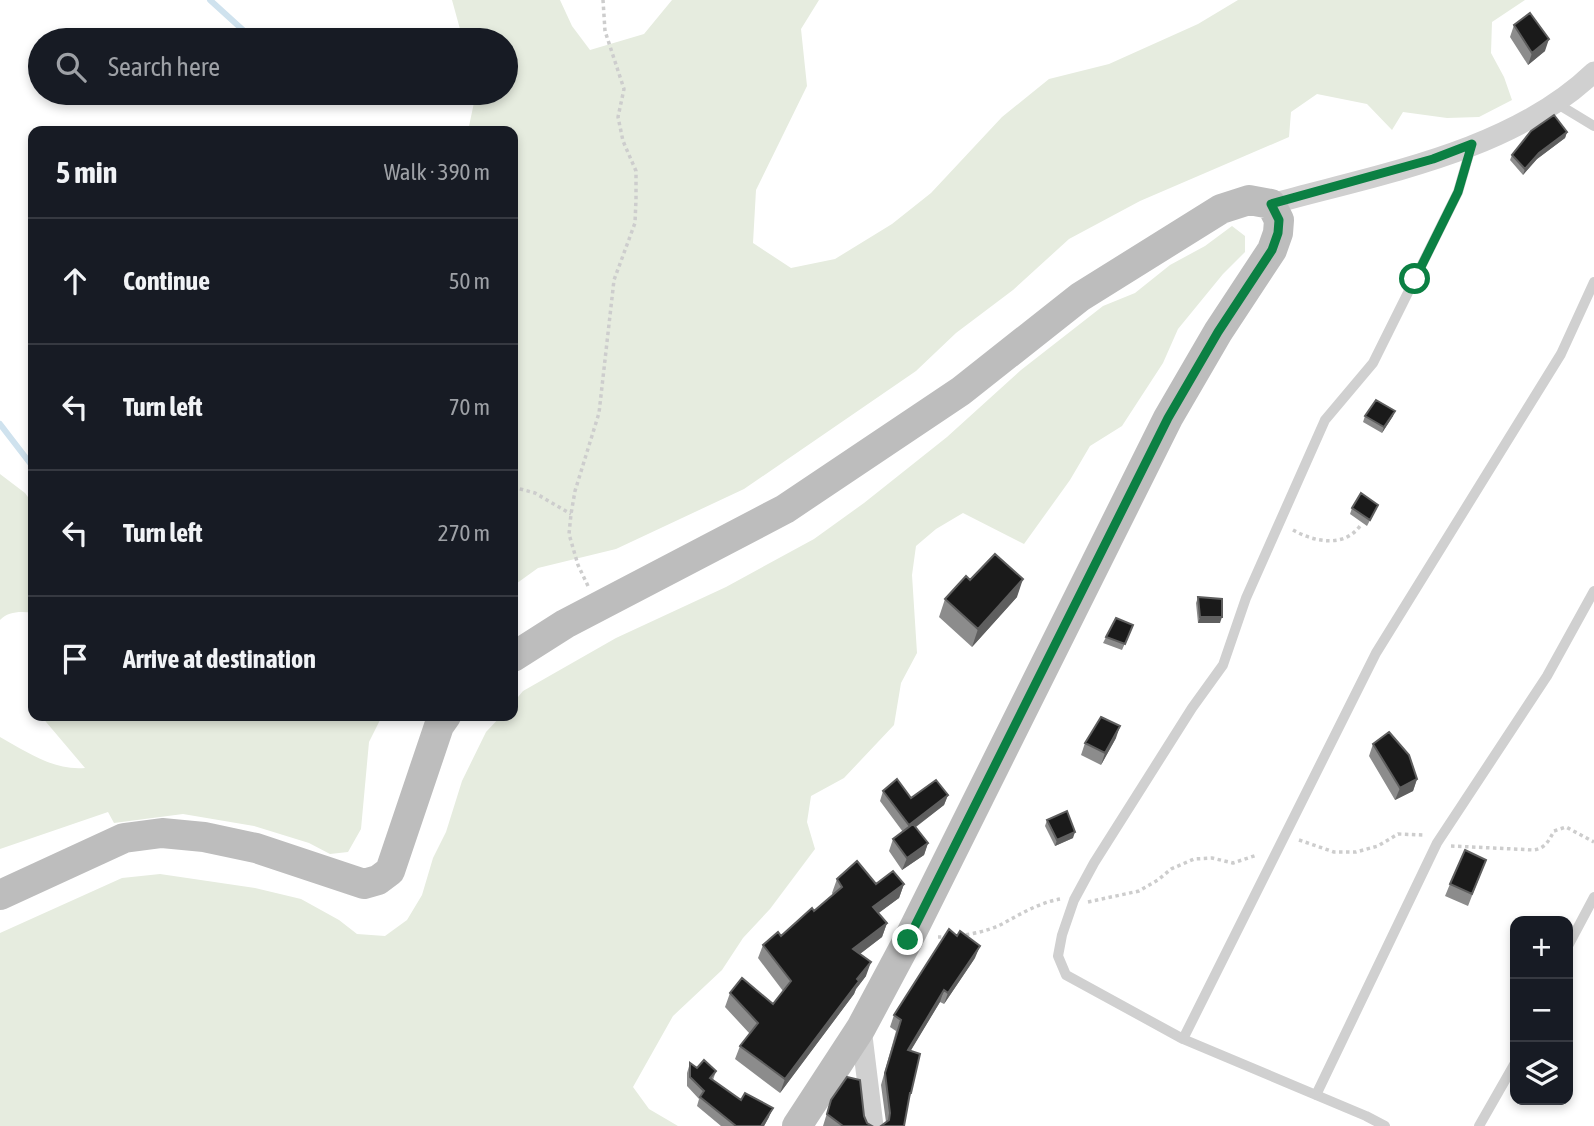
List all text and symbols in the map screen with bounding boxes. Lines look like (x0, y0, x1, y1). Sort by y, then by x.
search box (28, 28, 518, 105)
icon: search (52, 48, 90, 86)
text: Search here (108, 52, 220, 82)
text: 5 min (56, 155, 117, 189)
text: Walk · 390 m (384, 159, 490, 185)
icon: ahead (56, 262, 94, 300)
route start (1399, 263, 1430, 294)
text: Continue (123, 266, 210, 296)
text: 50 m (449, 268, 490, 294)
icon: left (56, 388, 94, 426)
text: Turn left (123, 392, 203, 422)
text: 70 m (449, 394, 490, 420)
icon: left (56, 514, 94, 552)
text: Turn left (123, 518, 203, 548)
text: 270 m (438, 520, 490, 546)
icon: arrive (56, 640, 94, 678)
text: Arrive at destination (123, 644, 316, 674)
map controls (1510, 916, 1573, 1105)
button: + (1510, 916, 1573, 979)
route end (892, 924, 923, 955)
button: − (1510, 979, 1573, 1042)
button: layers (1510, 1042, 1573, 1105)

